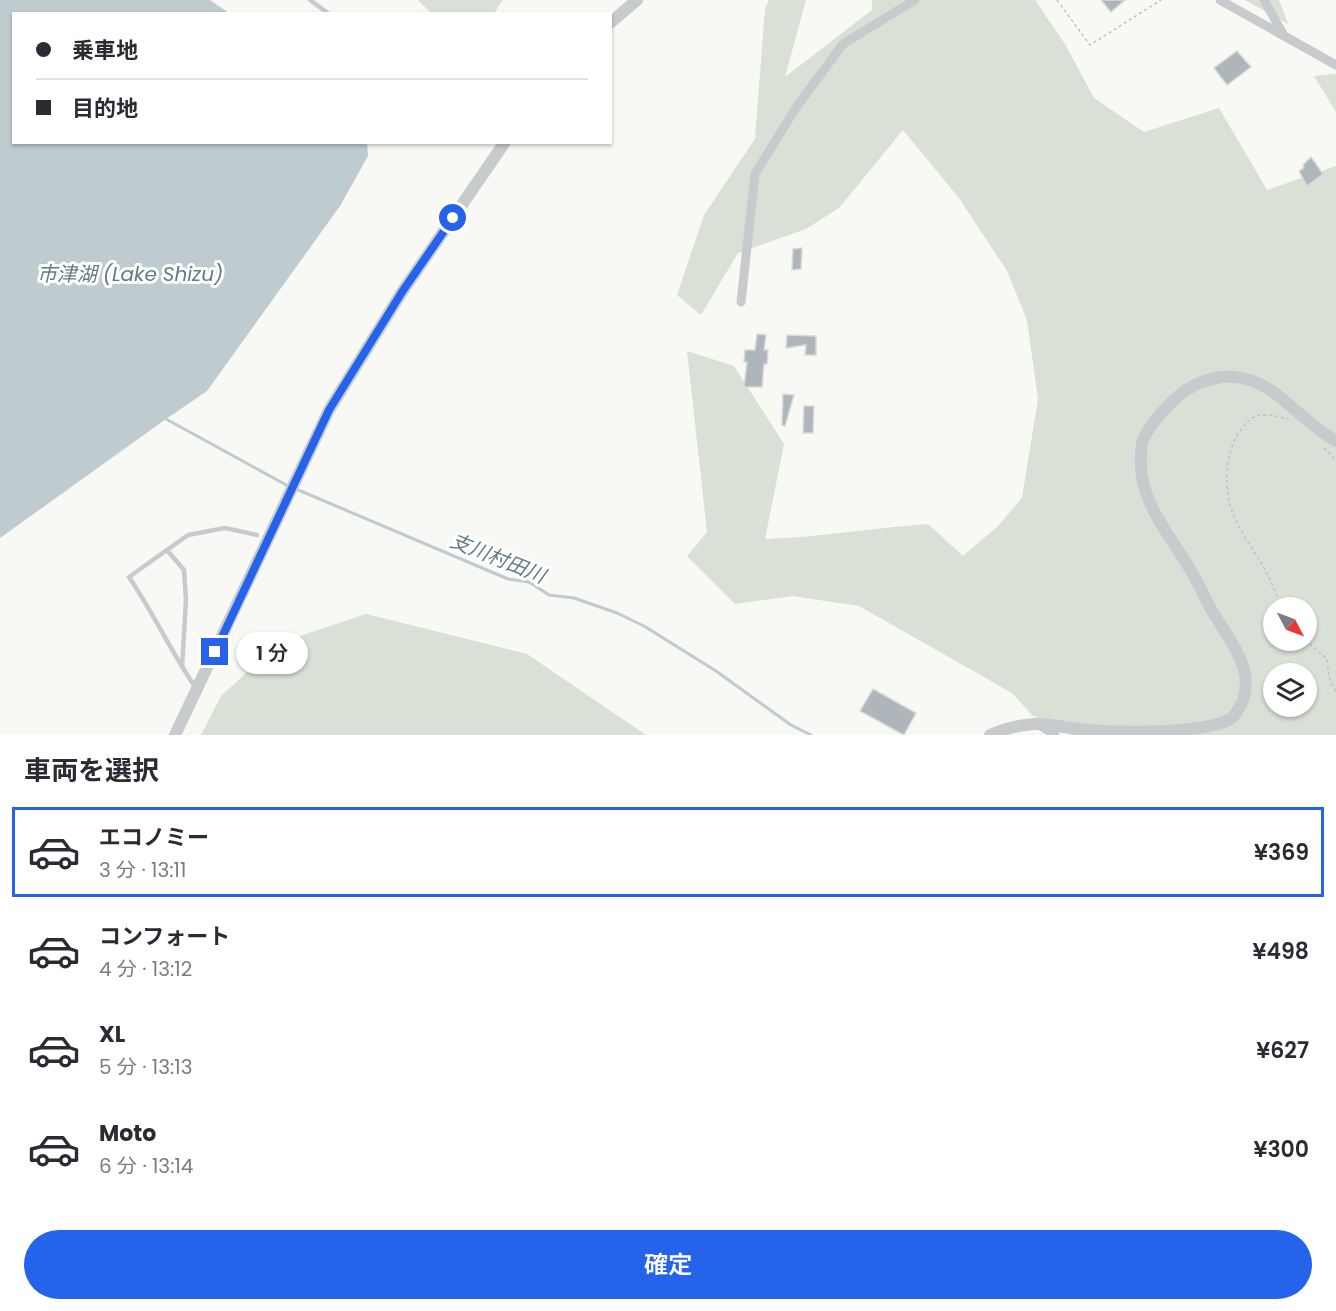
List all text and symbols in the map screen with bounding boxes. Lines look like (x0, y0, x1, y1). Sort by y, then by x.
text: 乗車地 (72, 35, 138, 66)
text: 目的地 (72, 93, 138, 124)
route start (439, 204, 466, 231)
water label: 市津湖 (Lake Shizu) (37, 260, 223, 288)
water label: 支川村田川 (446, 526, 551, 590)
north arrow (1263, 597, 1317, 651)
map controls (1263, 597, 1317, 717)
callout: 1 分 (236, 631, 308, 673)
route end (201, 638, 228, 665)
text: 1 分 (256, 639, 288, 667)
button: layers (1263, 663, 1317, 717)
text: 車両を選択 (24, 752, 159, 789)
text: エコノミー (99, 822, 209, 853)
icon: car (27, 825, 81, 879)
text: ¥369 (1254, 837, 1309, 868)
text: 3 分 · 13:11 (99, 856, 186, 884)
text: コンフォート (99, 921, 230, 952)
icon: car (27, 924, 81, 978)
text: ¥498 (1253, 936, 1309, 967)
text: 4 分 · 13:12 (99, 955, 192, 983)
text: XL (99, 1019, 125, 1050)
icon: car (27, 1023, 81, 1077)
text: ¥627 (1256, 1035, 1309, 1066)
text: 5 分 · 13:13 (99, 1053, 192, 1081)
text: Moto (99, 1118, 156, 1149)
icon: car (27, 1122, 81, 1176)
text: ¥300 (1253, 1134, 1309, 1165)
text: 6 分 · 13:14 (99, 1152, 193, 1180)
button: 確定 (24, 1230, 1312, 1299)

